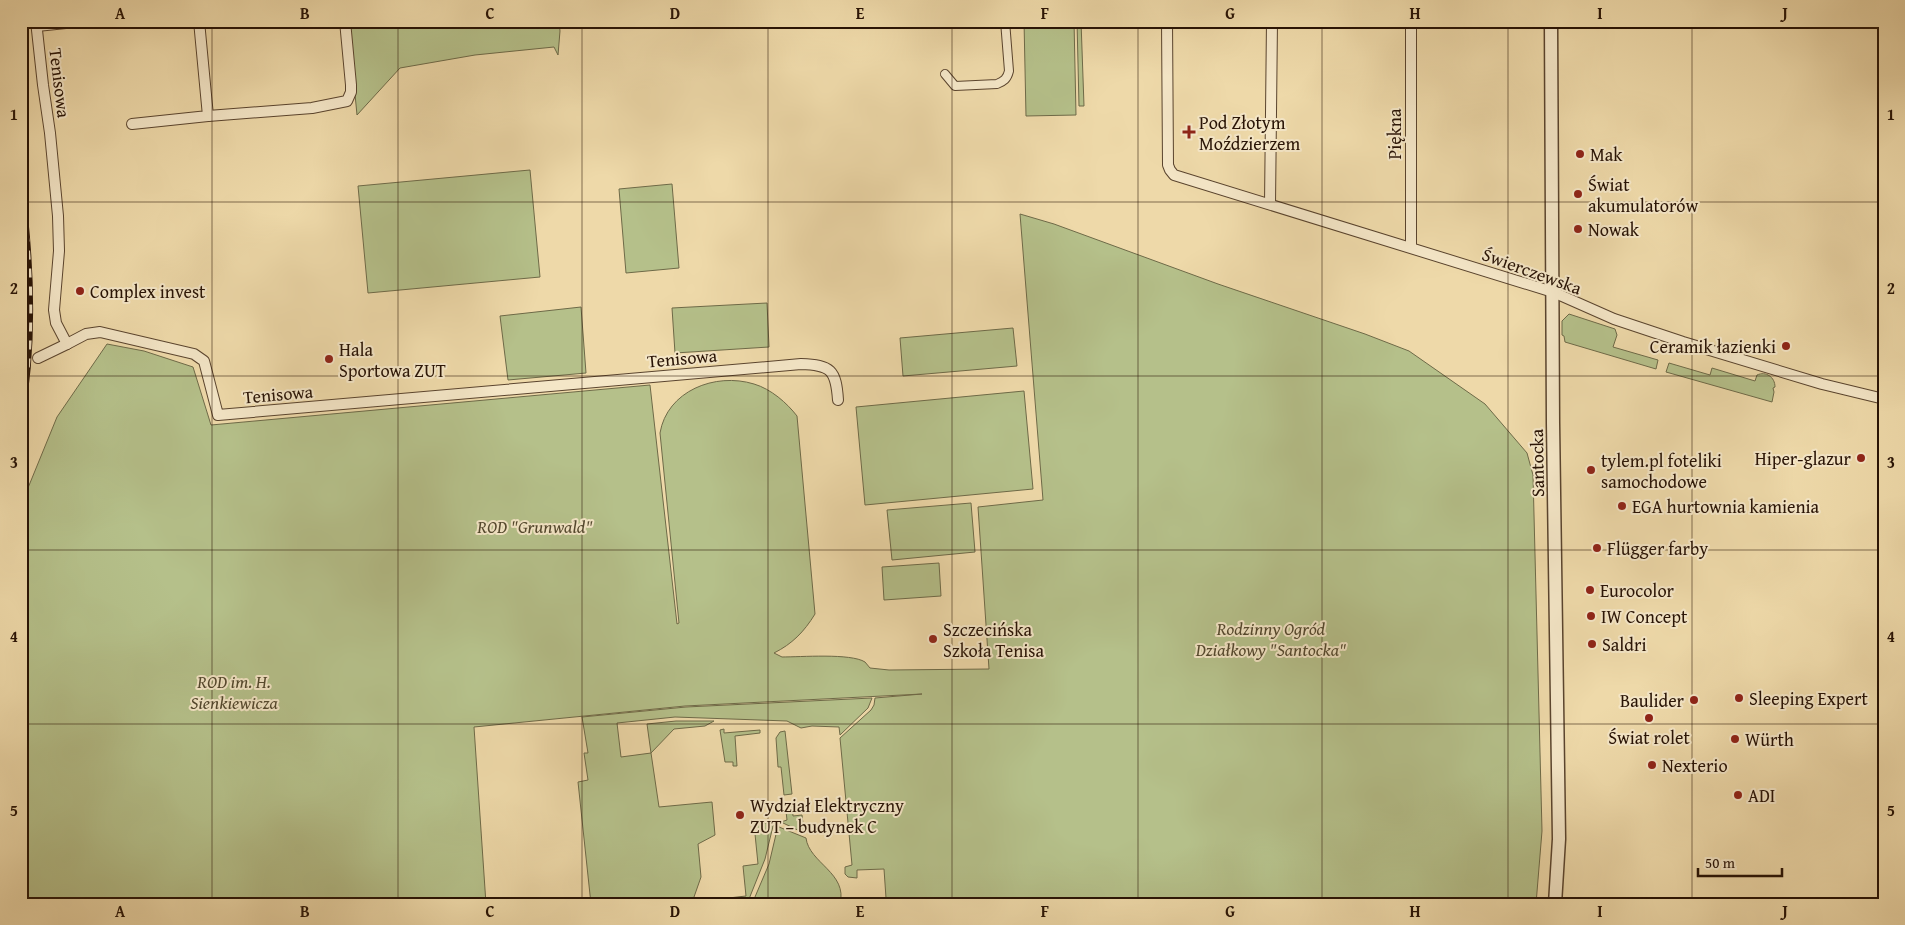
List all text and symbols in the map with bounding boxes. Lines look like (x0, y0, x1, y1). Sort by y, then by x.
text: A (115, 1, 126, 25)
text: B (300, 1, 310, 25)
text: C (485, 1, 495, 25)
text: D (670, 1, 680, 25)
text: E (856, 1, 865, 25)
text: F (1041, 1, 1049, 25)
text: G (1225, 1, 1235, 25)
text: H (1409, 1, 1421, 25)
text: I (1597, 1, 1603, 25)
text: J (1779, 1, 1788, 25)
street label: Tenisowa (42, 47, 78, 120)
text: 1 (10, 102, 18, 126)
text: 1 (1887, 102, 1895, 126)
street label: Piękna (1381, 108, 1408, 159)
place label: Pod Złotym Moździerzem (1199, 109, 1301, 157)
marker: Pod Złotym Moździerzem (1183, 126, 1195, 138)
place label: Mak (1590, 141, 1623, 168)
marker: Mak (1574, 148, 1586, 160)
place label: Świat akumulatorów (1588, 171, 1699, 219)
marker: Świat akumulatorów (1572, 188, 1584, 200)
place label: Nowak (1588, 216, 1640, 243)
marker: Nowak (1572, 223, 1584, 235)
street label: Świerczewska (1478, 241, 1586, 302)
text: 2 (10, 276, 18, 300)
text: 2 (1887, 276, 1895, 300)
place label: Complex invest (90, 278, 206, 305)
marker: Complex invest (74, 285, 86, 297)
place label: Ceramik łazienki (1650, 333, 1776, 360)
place label: Hala Sportowa ZUT (339, 336, 446, 384)
marker: Ceramik łazienki (1780, 340, 1792, 352)
street label: Tenisowa (646, 341, 719, 375)
marker: Hala Sportowa ZUT (323, 353, 335, 365)
street label: Tenisowa (242, 377, 315, 411)
street label: Santocka (1523, 428, 1551, 497)
place label: Hiper-glazur (1755, 445, 1852, 472)
place label: tylem.pl foteliki samochodowe (1601, 447, 1722, 495)
text: 3 (10, 450, 18, 474)
text: 3 (1887, 450, 1895, 474)
marker: Hiper-glazur (1855, 452, 1867, 464)
marker: tylem.pl foteliki samochodowe (1585, 464, 1597, 476)
place label: EGA hurtownia kamienia (1632, 493, 1820, 520)
marker: EGA hurtownia kamienia (1616, 500, 1628, 512)
park label: ROD "Grunwald" (476, 513, 593, 540)
place label: Flügger farby (1607, 535, 1708, 562)
marker: Flügger farby (1591, 542, 1603, 554)
place label: Eurocolor (1600, 577, 1675, 604)
marker: Eurocolor (1584, 584, 1596, 596)
place label: IW Concept (1601, 603, 1688, 630)
marker: IW Concept (1585, 610, 1597, 622)
park label: Rodzinny Ogród Działkowy "Santocka" (1195, 615, 1346, 663)
place label: Szczecińska Szkoła Tenisa (943, 616, 1045, 664)
text: 4 (10, 624, 18, 648)
text: 4 (1887, 624, 1895, 648)
place label: Saldri (1602, 631, 1646, 658)
marker: Szczecińska Szkoła Tenisa (927, 633, 939, 645)
marker: Saldri (1586, 638, 1598, 650)
park label: ROD im. H. Sienkiewicza (190, 668, 279, 716)
place label: Sleeping Expert (1749, 685, 1868, 712)
place label: Baulider (1620, 687, 1685, 714)
marker: Sleeping Expert (1733, 692, 1745, 704)
marker: Baulider (1688, 694, 1700, 706)
marker: Świat rolet (1643, 712, 1655, 724)
place label: Świat rolet (1608, 724, 1690, 751)
place label: Würth (1745, 726, 1794, 753)
marker: Würth (1729, 733, 1741, 745)
place label: Nexterio (1662, 752, 1728, 779)
marker: Nexterio (1646, 759, 1658, 771)
place label: ADI (1748, 782, 1775, 809)
marker: ADI (1732, 789, 1744, 801)
place label: Wydział Elektryczny ZUT – budynek C (750, 792, 904, 840)
text: 5 (10, 798, 18, 822)
text: 5 (1887, 798, 1895, 822)
marker: Wydział Elektryczny ZUT – budynek C (734, 809, 746, 821)
scale bar (1698, 845, 1781, 877)
text: 50 m (1705, 852, 1736, 873)
text: A (115, 899, 126, 923)
text: B (300, 899, 310, 923)
text: C (485, 899, 495, 923)
text: D (670, 899, 680, 923)
text: E (856, 899, 865, 923)
text: F (1041, 899, 1049, 923)
text: G (1225, 899, 1235, 923)
text: H (1409, 899, 1421, 923)
text: I (1597, 899, 1603, 923)
text: J (1779, 899, 1788, 923)

